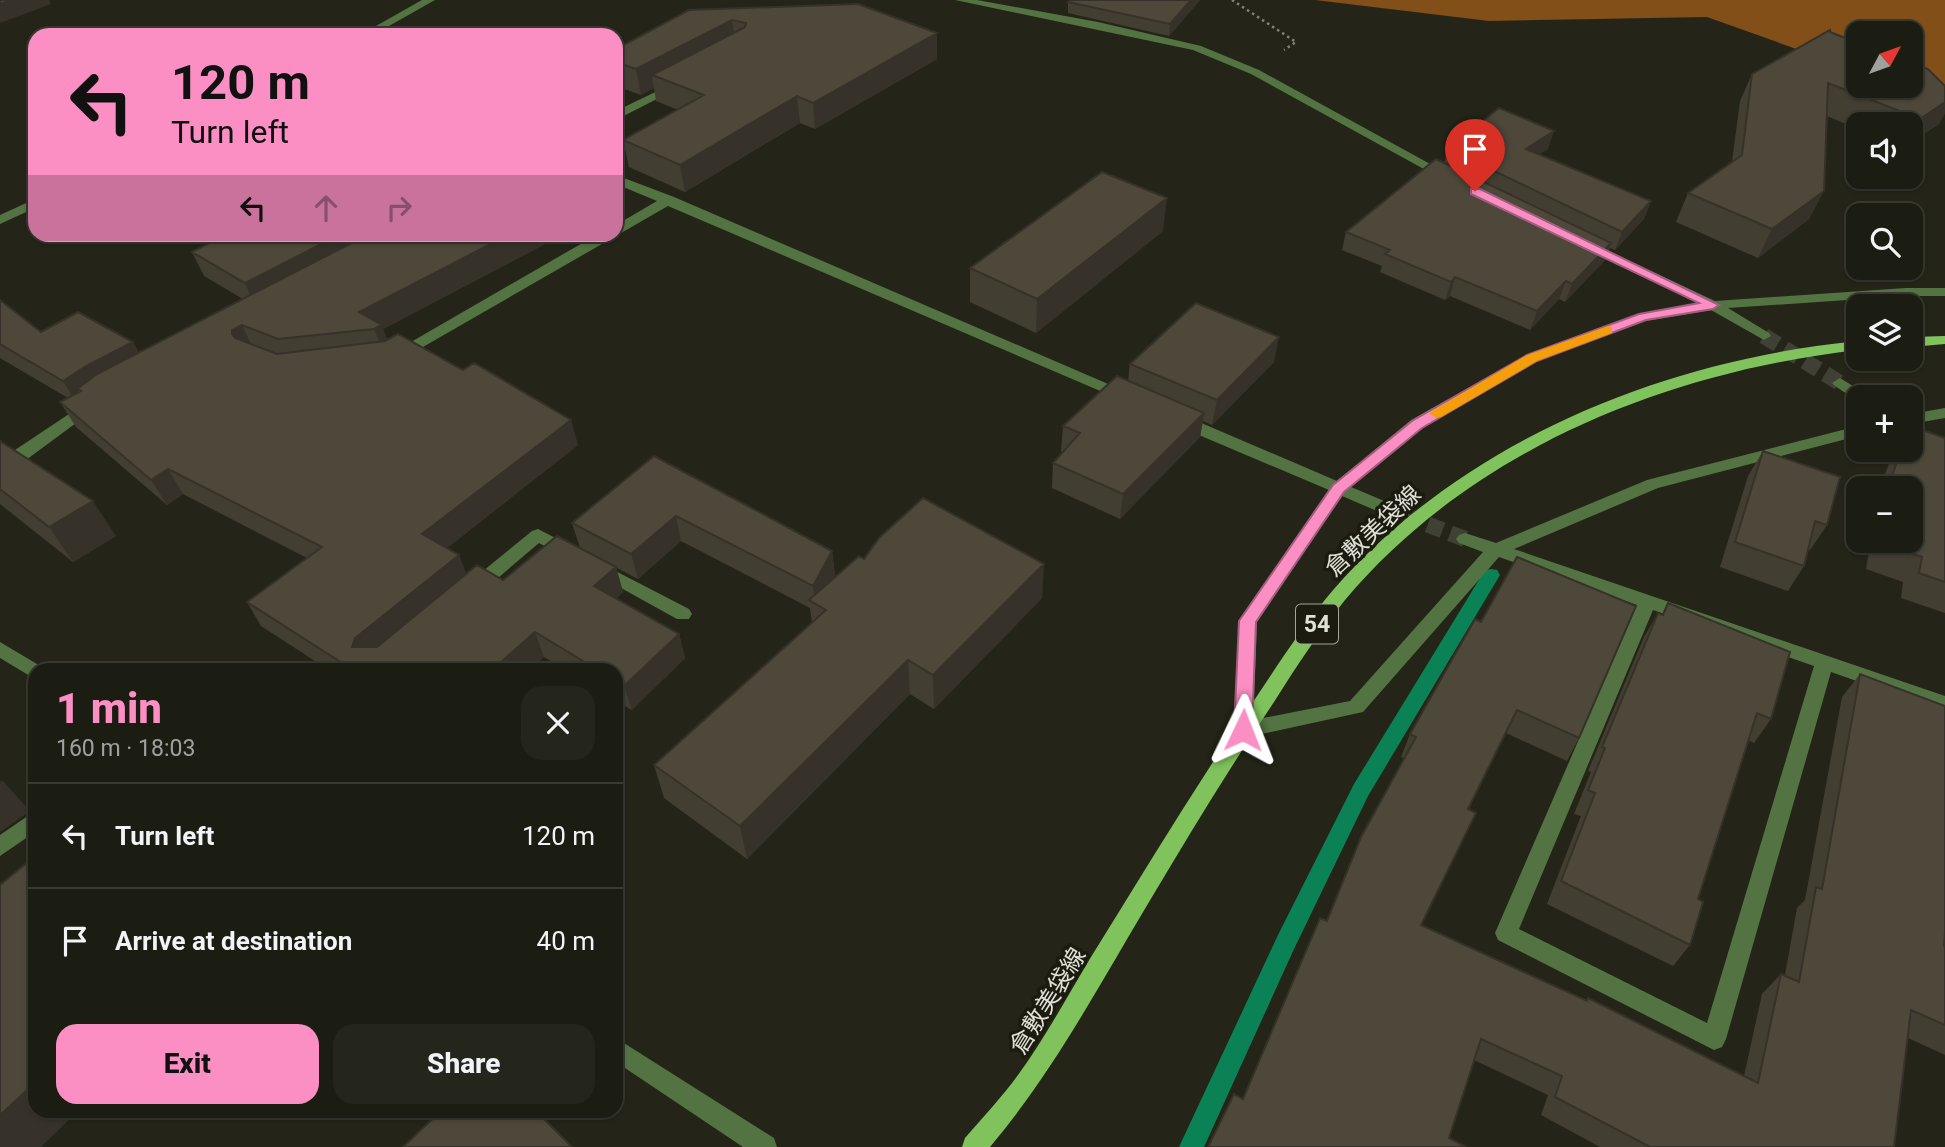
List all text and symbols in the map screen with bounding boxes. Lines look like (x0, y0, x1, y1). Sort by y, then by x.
north arrow (1846, 21, 1923, 98)
map controls (1846, 21, 1923, 553)
text: 120 m (171, 54, 310, 111)
icon: left (56, 56, 147, 147)
button: sound (1846, 112, 1923, 189)
text: Turn left (171, 113, 289, 151)
pin (1445, 119, 1505, 191)
icon: arrive (1456, 130, 1494, 168)
icon: left (234, 189, 272, 227)
icon: ahead (307, 189, 345, 227)
icon: right (380, 189, 418, 227)
button: search (1846, 203, 1923, 280)
button: layers (1846, 294, 1923, 371)
button: + (1846, 385, 1923, 462)
button: − (1846, 476, 1923, 553)
street label: 倉敷美袋線 (1320, 480, 1426, 582)
road number: 54 (1296, 604, 1338, 644)
text: 1 min (56, 684, 162, 733)
button: close (521, 686, 595, 760)
position arrow (1206, 693, 1280, 767)
text: 160 m · 18:03 (56, 735, 195, 762)
icon: left (56, 817, 94, 855)
text: Turn left (115, 821, 214, 851)
text: 120 m (522, 821, 595, 851)
icon: arrive (56, 922, 94, 960)
text: Arrive at destination (115, 926, 352, 956)
text: 40 m (537, 926, 595, 956)
street label: 倉敷美袋線 (1004, 943, 1092, 1059)
button: Exit (56, 1024, 319, 1104)
button: Share (333, 1024, 595, 1104)

